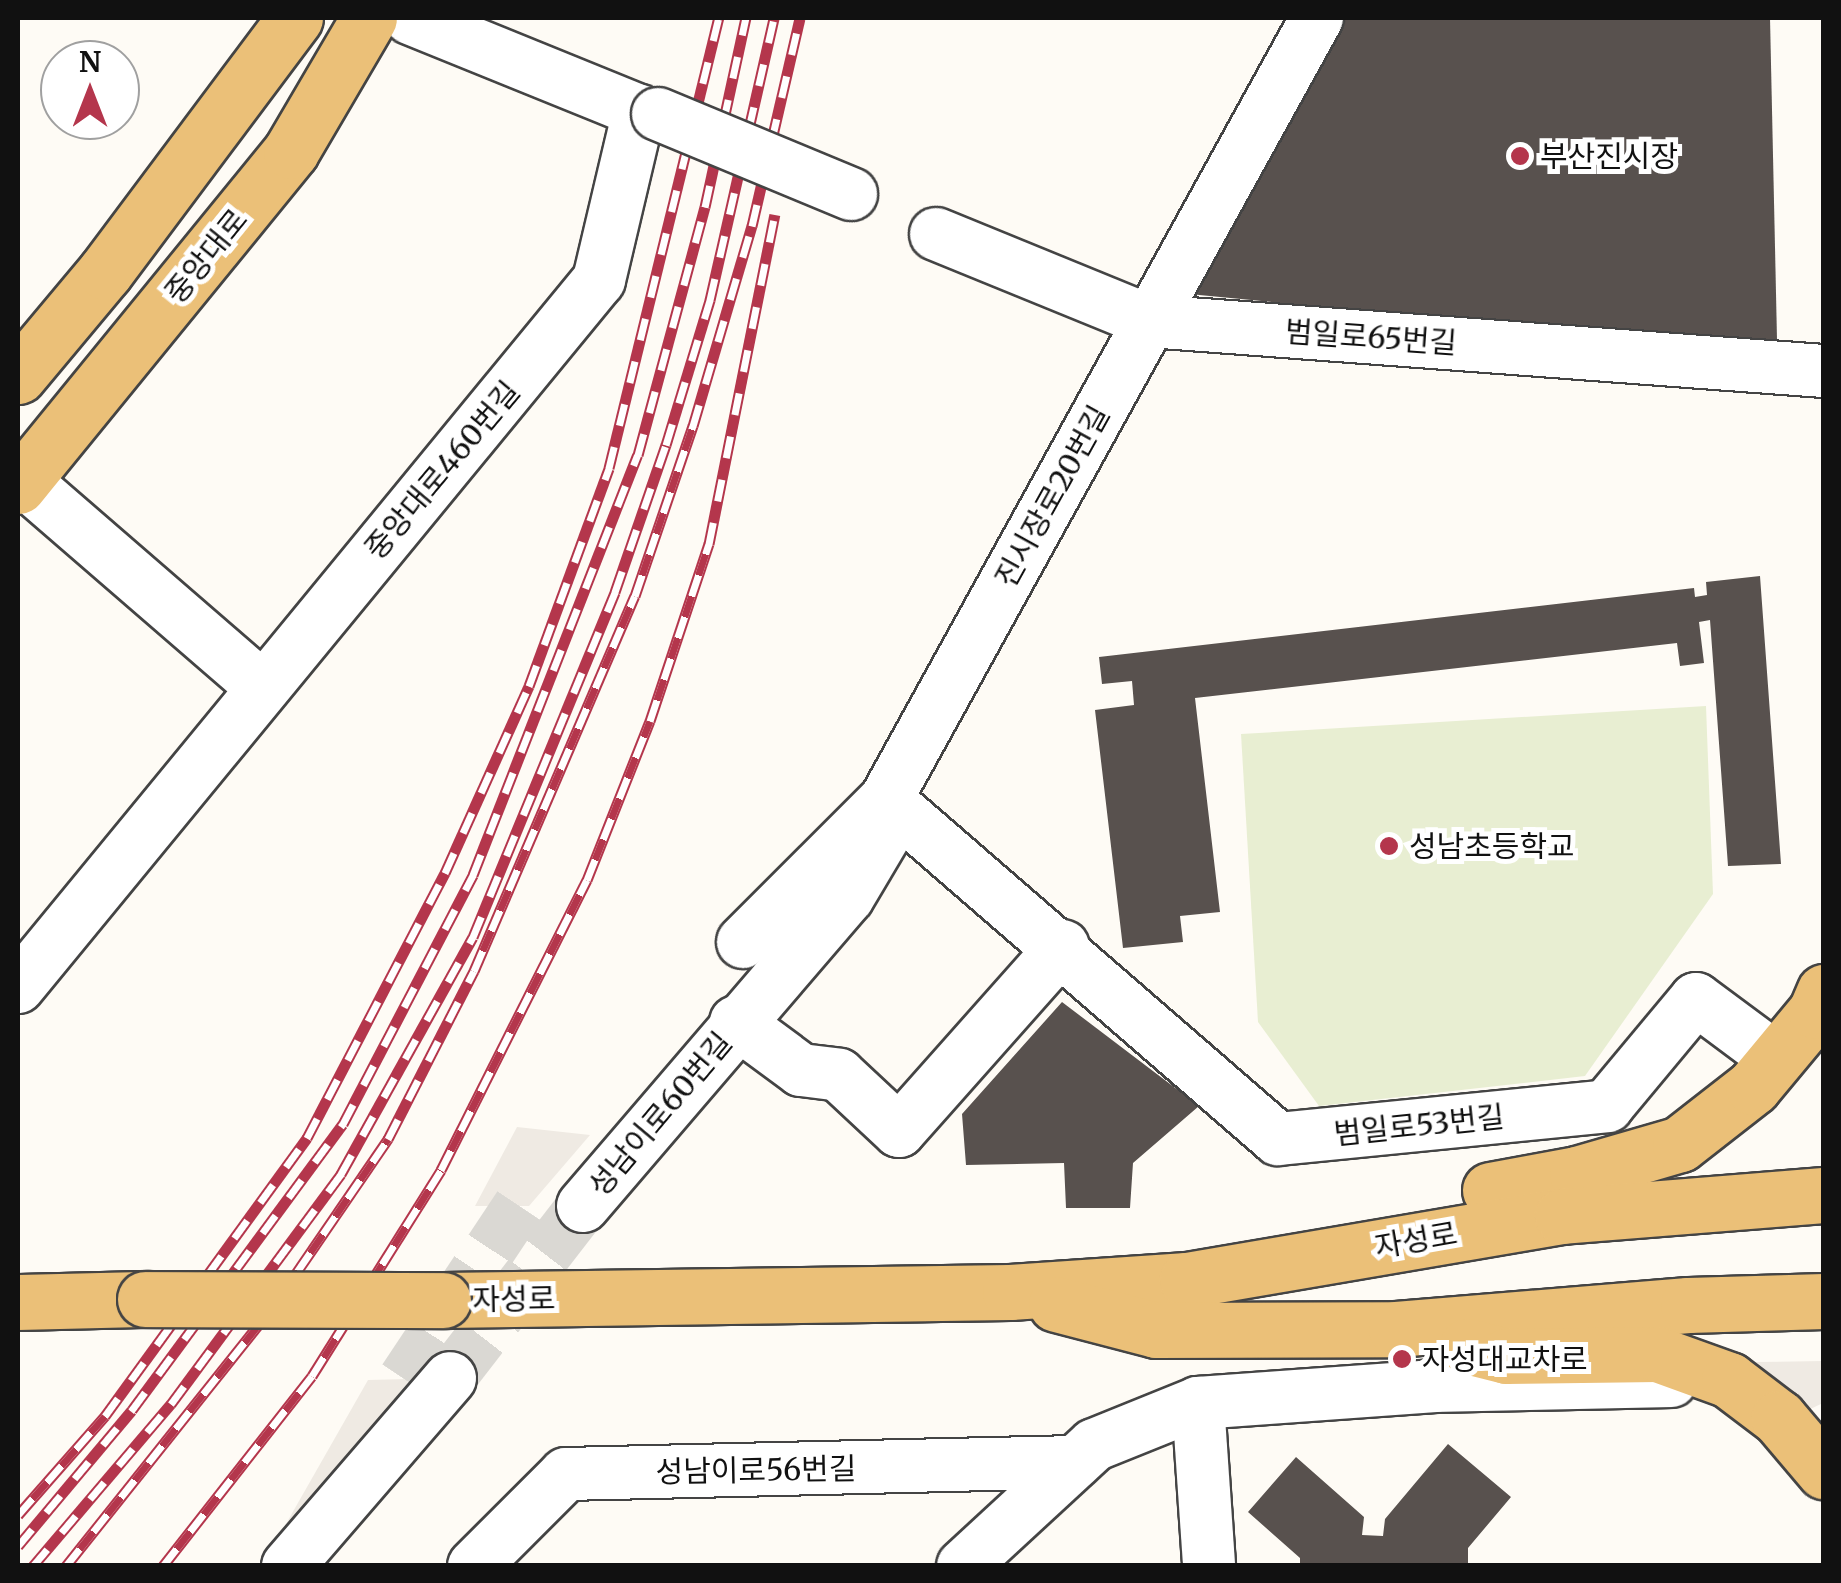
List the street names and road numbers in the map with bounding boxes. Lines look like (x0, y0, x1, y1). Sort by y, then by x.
street label: 중앙대로 (157, 202, 255, 310)
street label: 범일로65번길 (1284, 313, 1458, 361)
street label: 중앙대로460번길 (357, 374, 527, 566)
street label: 진시장로20번길 (987, 399, 1117, 593)
street label: 성남이로60번길 (581, 1025, 739, 1203)
street label: 범일로53번길 (1332, 1098, 1506, 1152)
street label: 자성로 (1372, 1215, 1460, 1265)
street label: 자성로 (472, 1280, 556, 1318)
street label: 성남이로56번길 (655, 1450, 857, 1490)

